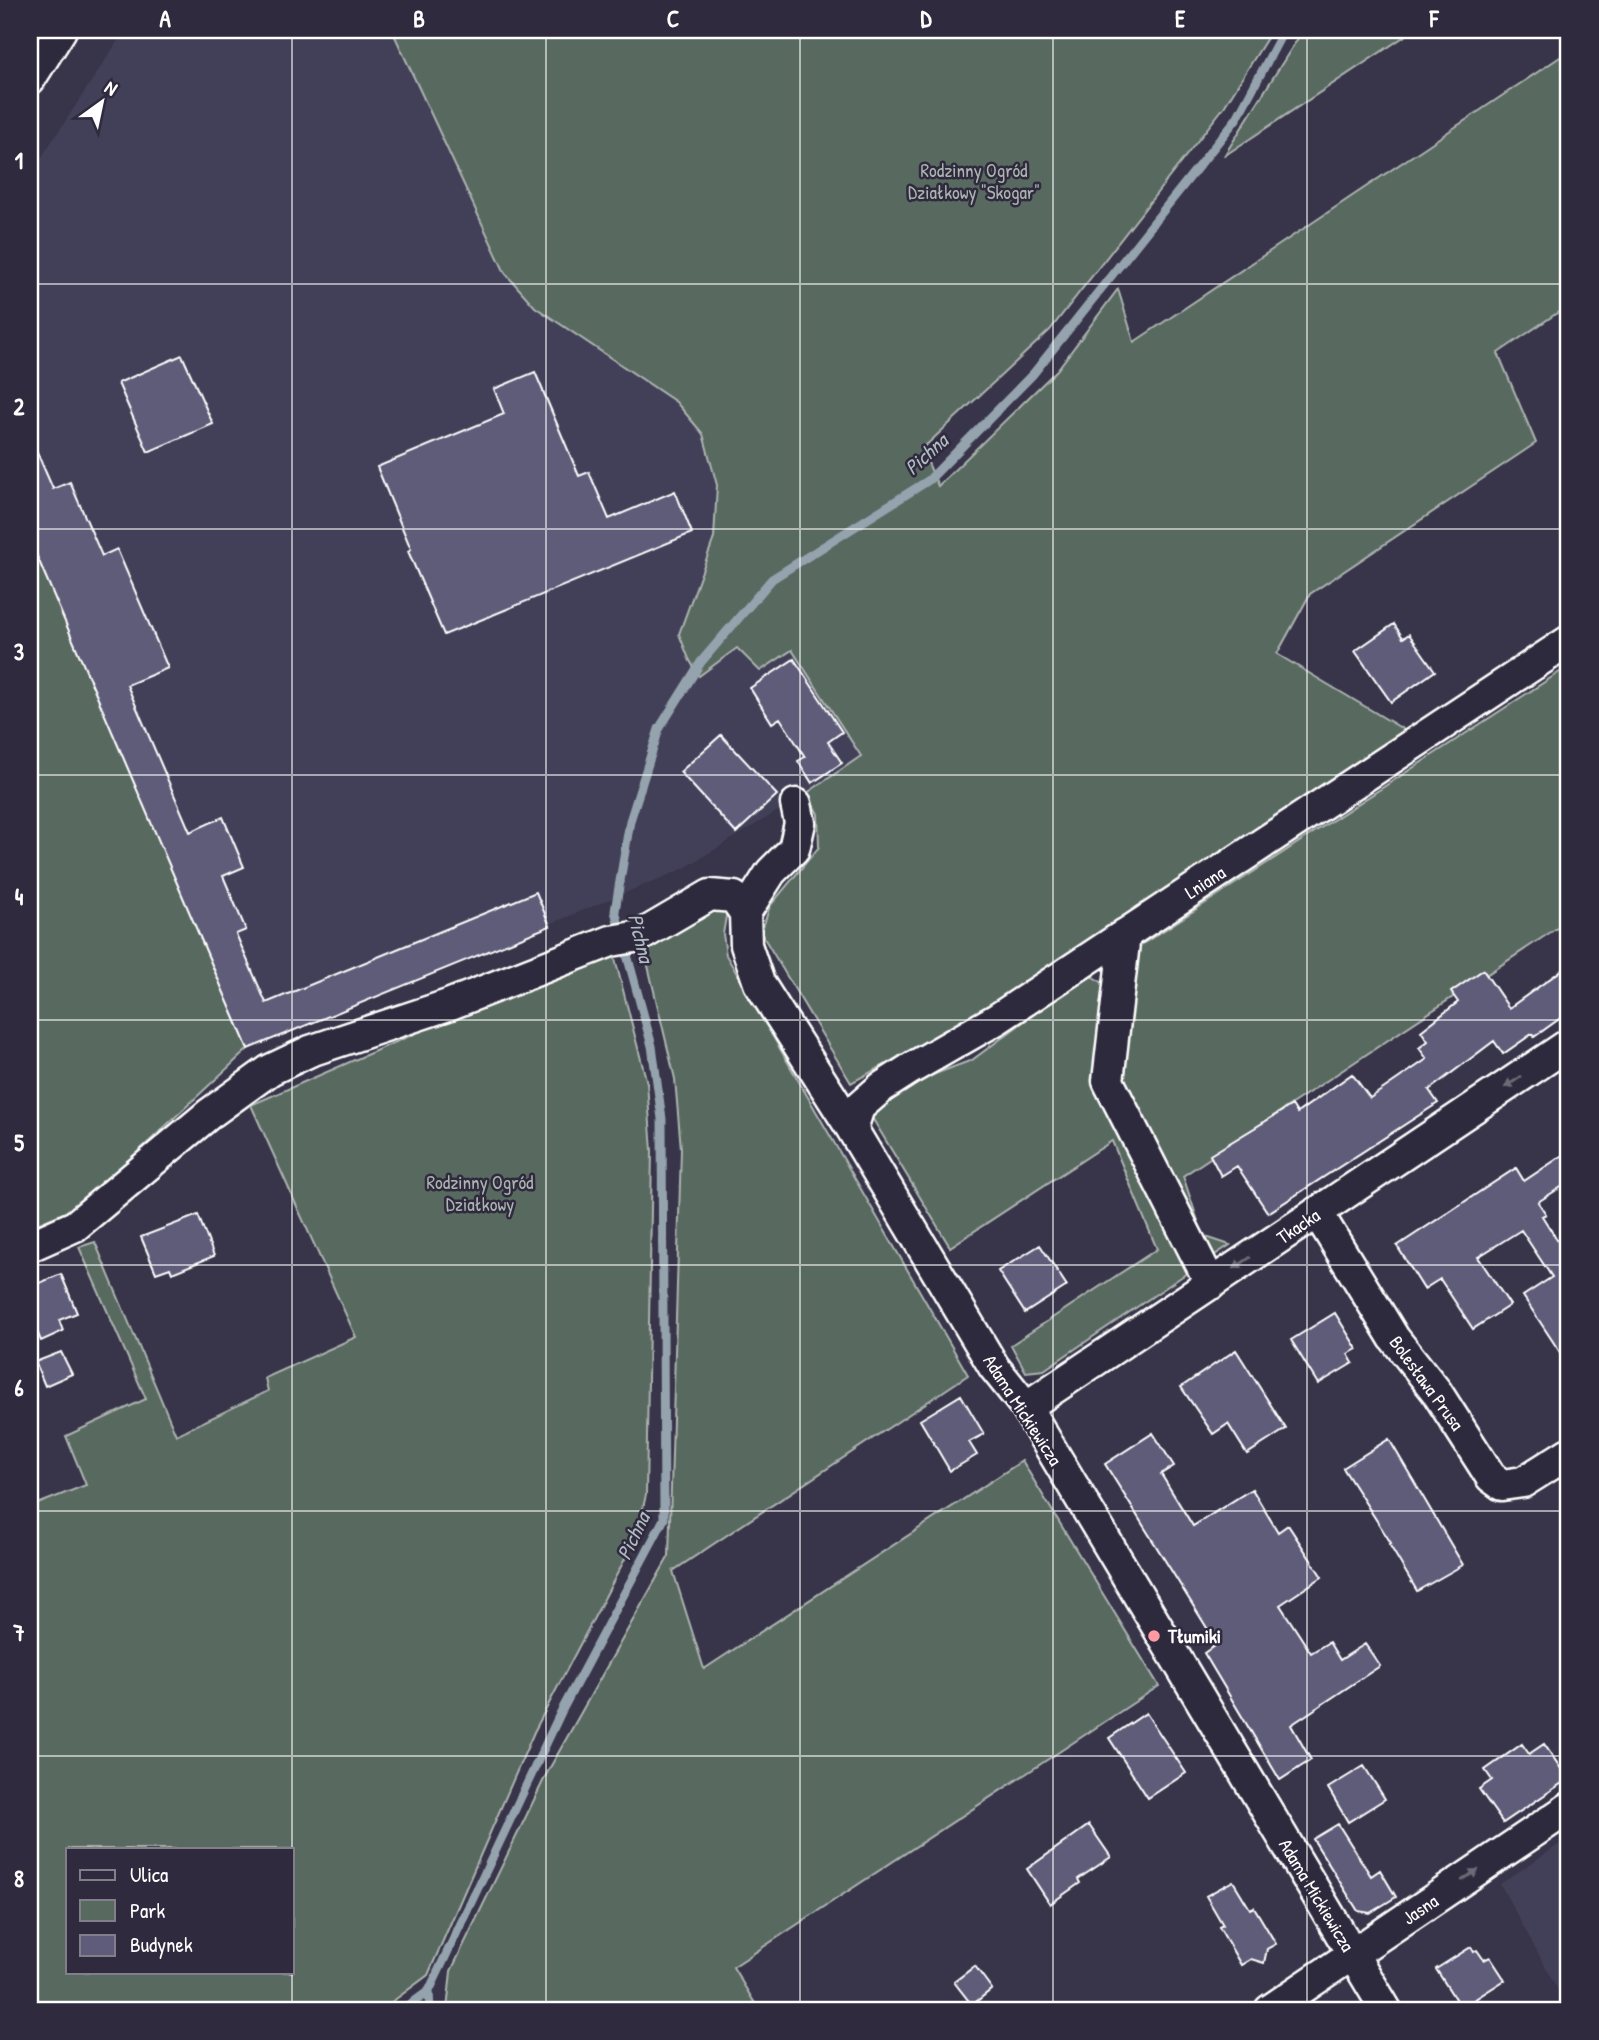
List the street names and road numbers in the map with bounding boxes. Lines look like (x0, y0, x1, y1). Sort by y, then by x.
street label: Lniana (1180, 859, 1231, 905)
street label: Tkacka (1271, 1202, 1325, 1250)
street label: Bolesława Prusa (1384, 1330, 1471, 1436)
street label: Adama Mickiewicza (977, 1349, 1069, 1471)
street label: Adama Mickiewicza (1273, 1834, 1361, 1957)
street label: Jasna (1397, 1887, 1443, 1930)

